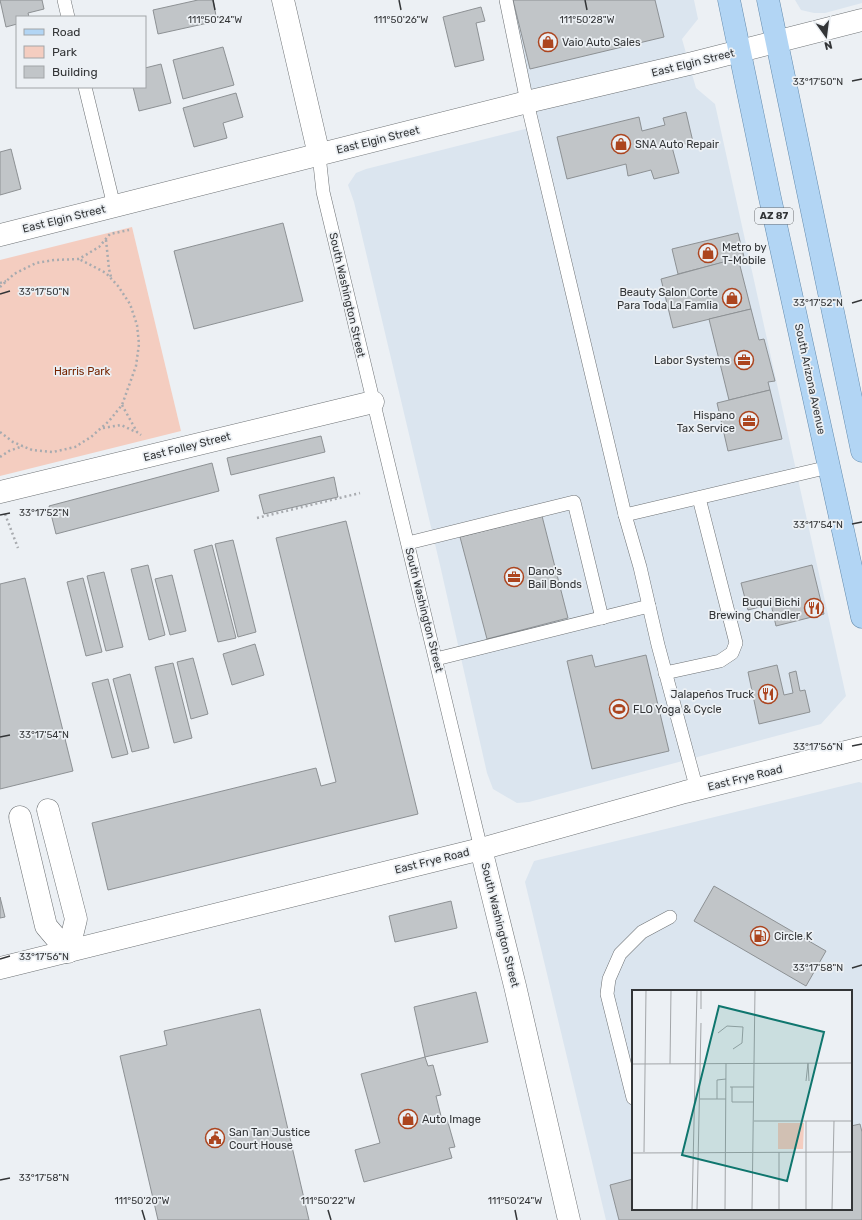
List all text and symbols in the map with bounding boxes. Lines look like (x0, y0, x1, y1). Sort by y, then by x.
text: 111°50'24"W (188, 14, 242, 26)
text: 111°50'26"W (374, 14, 428, 26)
text: 111°50'28"W (559, 14, 615, 26)
legend (16, 16, 146, 88)
north arrow (806, 16, 846, 56)
text: Road (52, 25, 80, 39)
shop icon: Vaio Auto Sales (537, 31, 559, 53)
place label: Vaio Auto Sales (562, 36, 641, 49)
text: N (823, 38, 834, 53)
text: Park (52, 45, 78, 59)
street label: East Elgin Street (650, 46, 737, 80)
text: Building (52, 65, 98, 79)
text: 33°17'50"N (793, 76, 843, 88)
street label: East Elgin Street (335, 123, 422, 157)
shop icon: SNA Auto Repair (610, 133, 632, 155)
place label: SNA Auto Repair (635, 138, 720, 151)
street label: East Elgin Street (21, 202, 108, 236)
road number: AZ 87 (755, 208, 793, 224)
street label: South Washington Street (326, 231, 368, 359)
place label: Metro by T-Mobile (722, 241, 767, 267)
shop icon: Metro by T-Mobile (697, 242, 719, 264)
text: 33°17'50"N (19, 286, 69, 298)
place label: Beauty Salon Corte Para Toda La Famlia (617, 286, 718, 312)
shop icon: Beauty Salon Corte Para Toda La Famlia (721, 287, 743, 309)
text: 33°17'52"N (793, 297, 843, 309)
street label: South Arizona Avenue (792, 322, 828, 436)
office icon: Labor Systems (733, 349, 755, 371)
place label: Labor Systems (654, 354, 730, 367)
park label: Harris Park (54, 365, 110, 378)
place label: Hispano Tax Service (677, 409, 735, 435)
office icon: Hispano Tax Service (738, 410, 760, 432)
street label: East Folley Street (142, 430, 233, 464)
text: 33°17'52"N (19, 507, 69, 519)
text: 33°17'54"N (793, 519, 843, 531)
street label: South Washington Street (402, 546, 446, 674)
place label: Dano's Bail Bonds (528, 565, 582, 591)
office icon: Dano's Bail Bonds (503, 566, 525, 588)
place label: Buqui Bichi Brewing Chandler (709, 596, 801, 622)
restaurant icon: Buqui Bichi Brewing Chandler (803, 597, 825, 619)
restaurant icon: Jalapeños Truck (757, 683, 779, 705)
place label: Jalapeños Truck (671, 688, 754, 701)
sports icon: FLO Yoga & Cycle (608, 698, 630, 720)
place label: FLO Yoga & Cycle (633, 703, 722, 716)
text: 33°17'54"N (19, 729, 69, 741)
text: 33°17'56"N (793, 741, 843, 753)
street label: East Frye Road (706, 762, 784, 794)
street label: East Frye Road (393, 845, 471, 877)
street label: South Washington Street (478, 861, 522, 989)
fuel station icon: Circle K (749, 925, 771, 947)
place label: Circle K (774, 930, 813, 943)
text: 33°17'56"N (19, 951, 69, 963)
text: 33°17'58"N (793, 962, 843, 974)
inset map (632, 990, 852, 1210)
shop icon: Auto Image (397, 1108, 419, 1130)
place label: Auto Image (422, 1113, 481, 1126)
place label: San Tan Justice Court House (229, 1126, 310, 1152)
public building icon: San Tan Justice Court House (204, 1127, 226, 1149)
text: 33°17'58"N (19, 1172, 69, 1184)
text: 111°50'20"W (114, 1195, 170, 1207)
text: 111°50'22"W (301, 1195, 355, 1207)
text: 111°50'24"W (488, 1195, 542, 1207)

